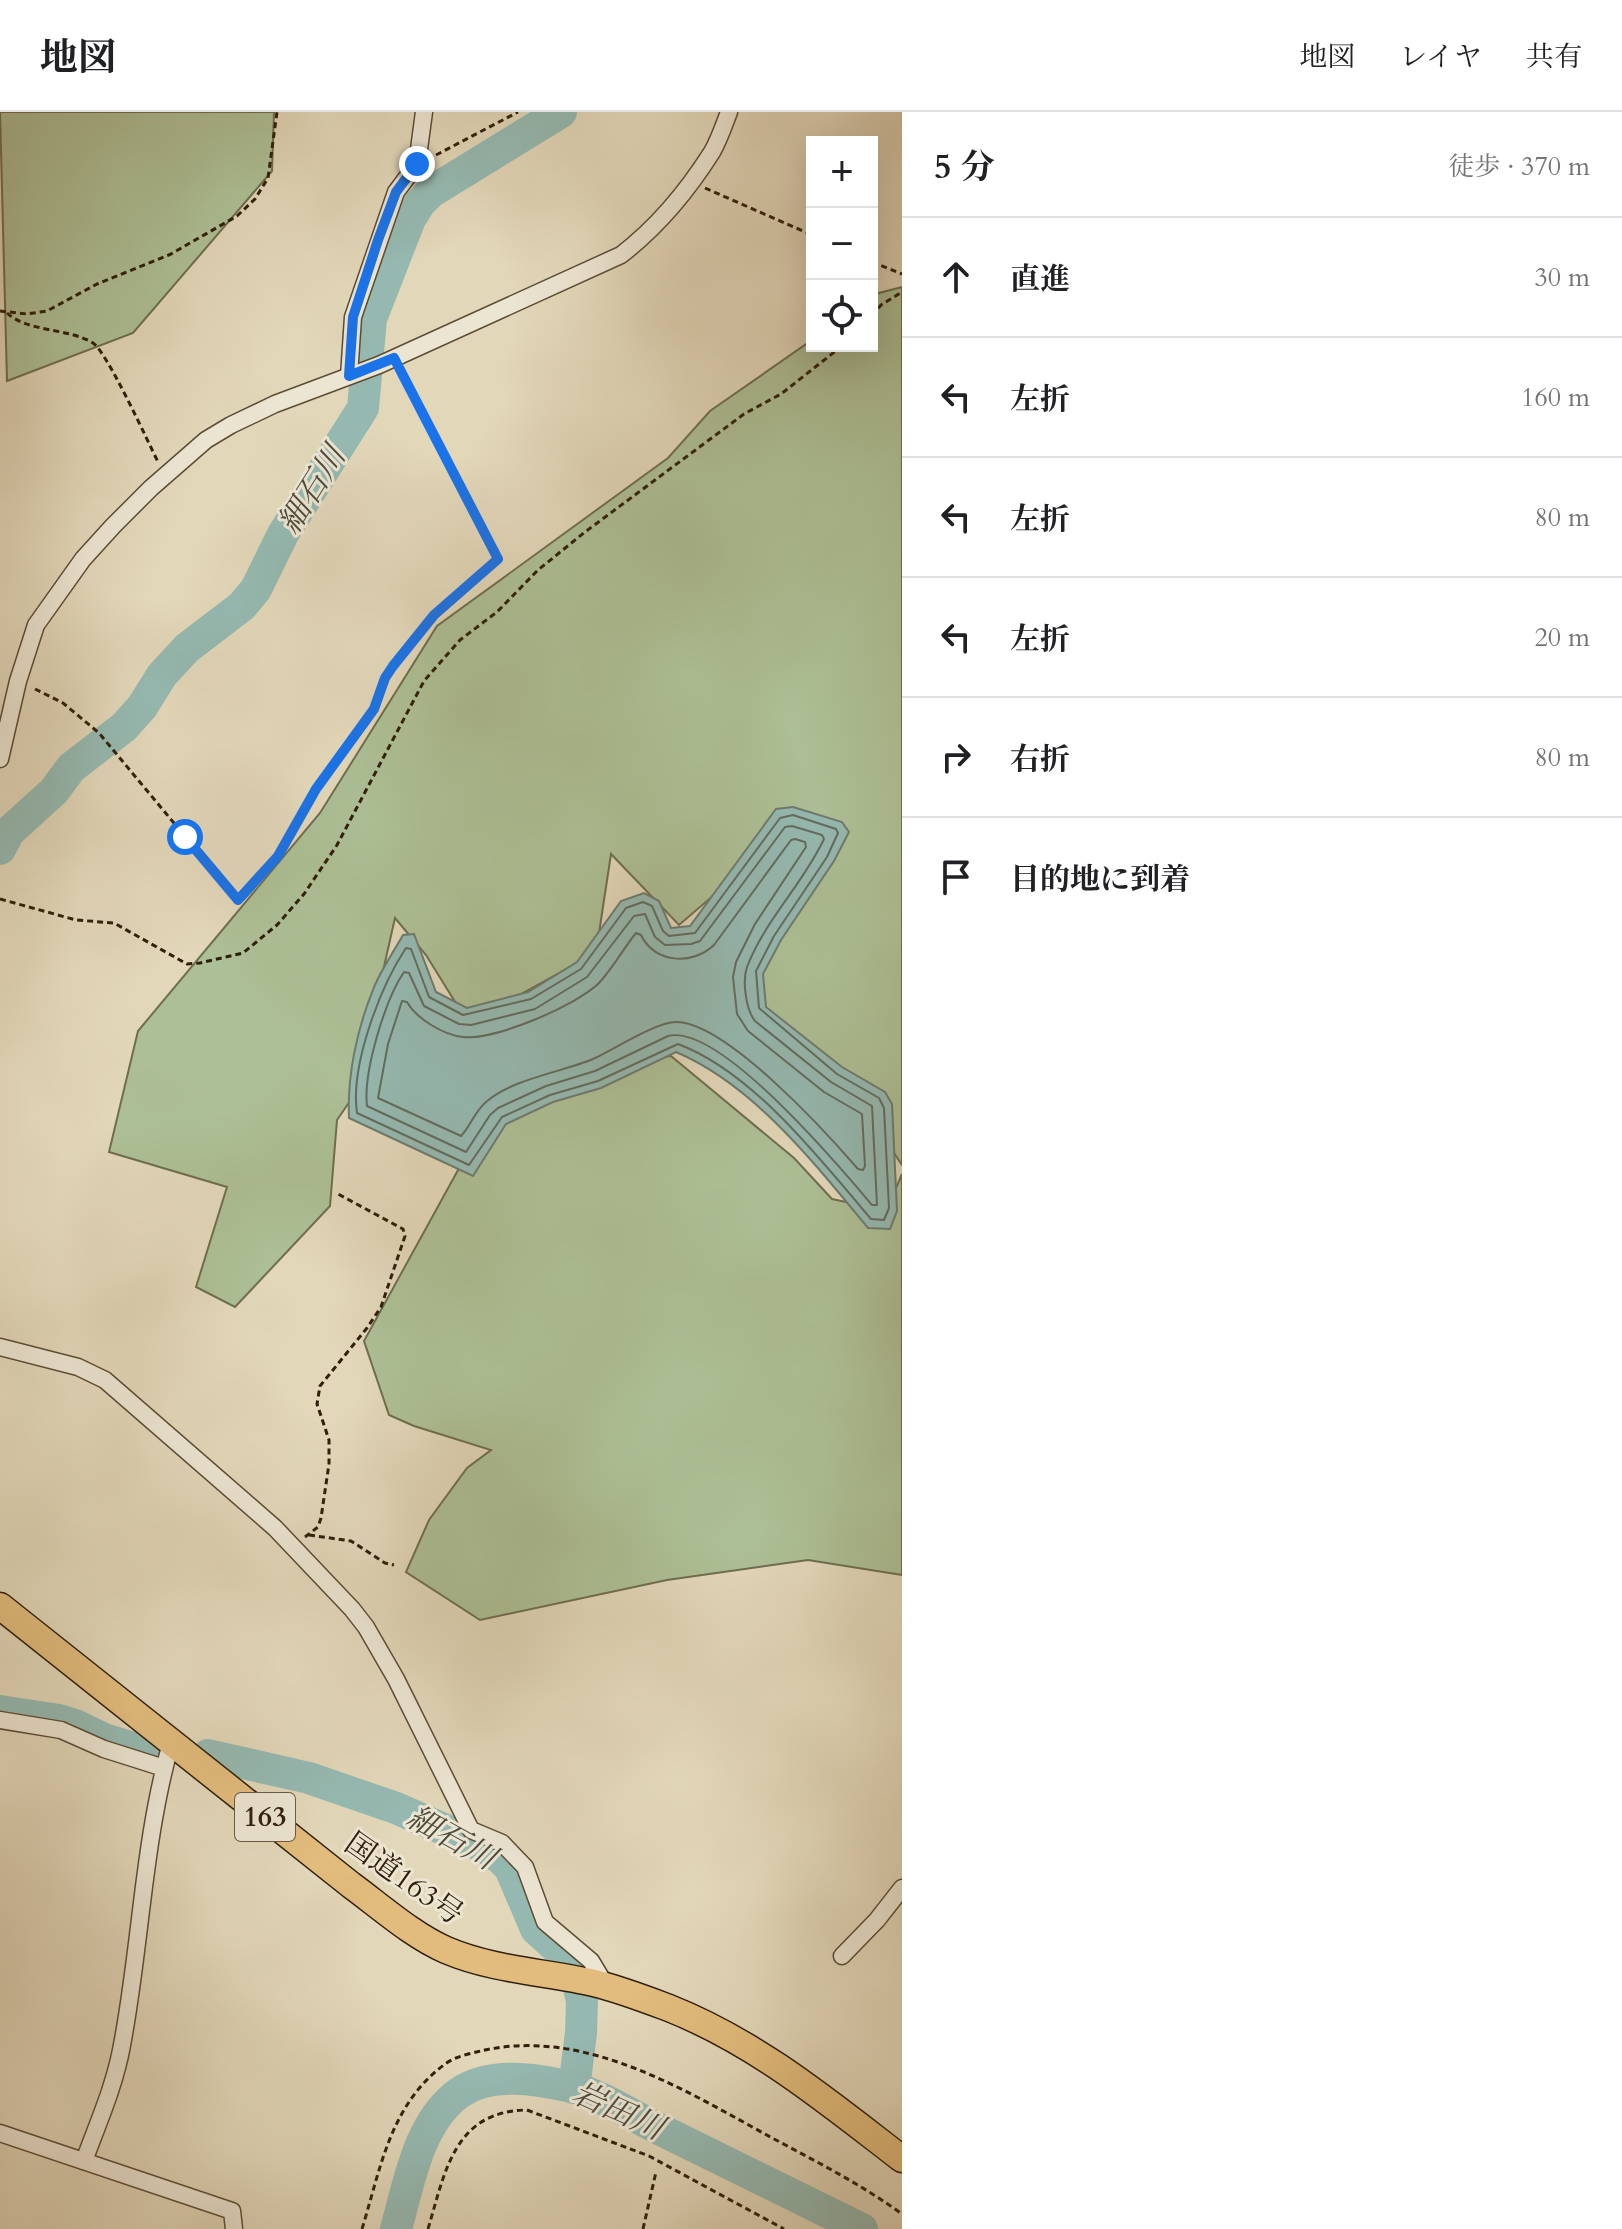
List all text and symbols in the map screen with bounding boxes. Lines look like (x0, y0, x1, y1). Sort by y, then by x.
text: 地図 (40, 32, 116, 84)
text: 地図 (1299, 38, 1355, 76)
text: レイヤ (1399, 38, 1482, 76)
text: 共有 (1526, 38, 1582, 76)
map controls (806, 136, 878, 352)
button: + (806, 136, 878, 208)
text: 5 分 (934, 144, 995, 190)
route end (399, 146, 435, 182)
text: 徒歩 · 370 m (1449, 149, 1590, 184)
button: − (806, 208, 878, 280)
icon: ahead (934, 255, 978, 299)
text: 直進 (1010, 259, 1070, 300)
text: 30 m (1534, 260, 1590, 295)
button: locate (806, 280, 878, 352)
icon: left (934, 375, 978, 419)
text: 左折 (1010, 379, 1070, 420)
text: 160 m (1521, 380, 1590, 415)
water label: 細石川 (268, 435, 358, 542)
icon: left (934, 495, 978, 539)
text: 左折 (1010, 499, 1070, 540)
text: 80 m (1534, 500, 1590, 535)
icon: left (934, 615, 978, 659)
text: 左折 (1010, 619, 1070, 660)
text: 20 m (1534, 620, 1590, 655)
icon: right (934, 735, 978, 779)
text: 右折 (1010, 739, 1070, 780)
text: 80 m (1534, 740, 1590, 775)
route start (167, 819, 203, 855)
icon: arrive (934, 855, 978, 899)
text: 目的地に到着 (1010, 859, 1190, 900)
road number: 163 (235, 1793, 295, 1841)
water label: 細石川 (398, 1795, 506, 1882)
street label: 国道163号 (336, 1823, 472, 1935)
water label: 岩田川 (565, 2071, 674, 2152)

